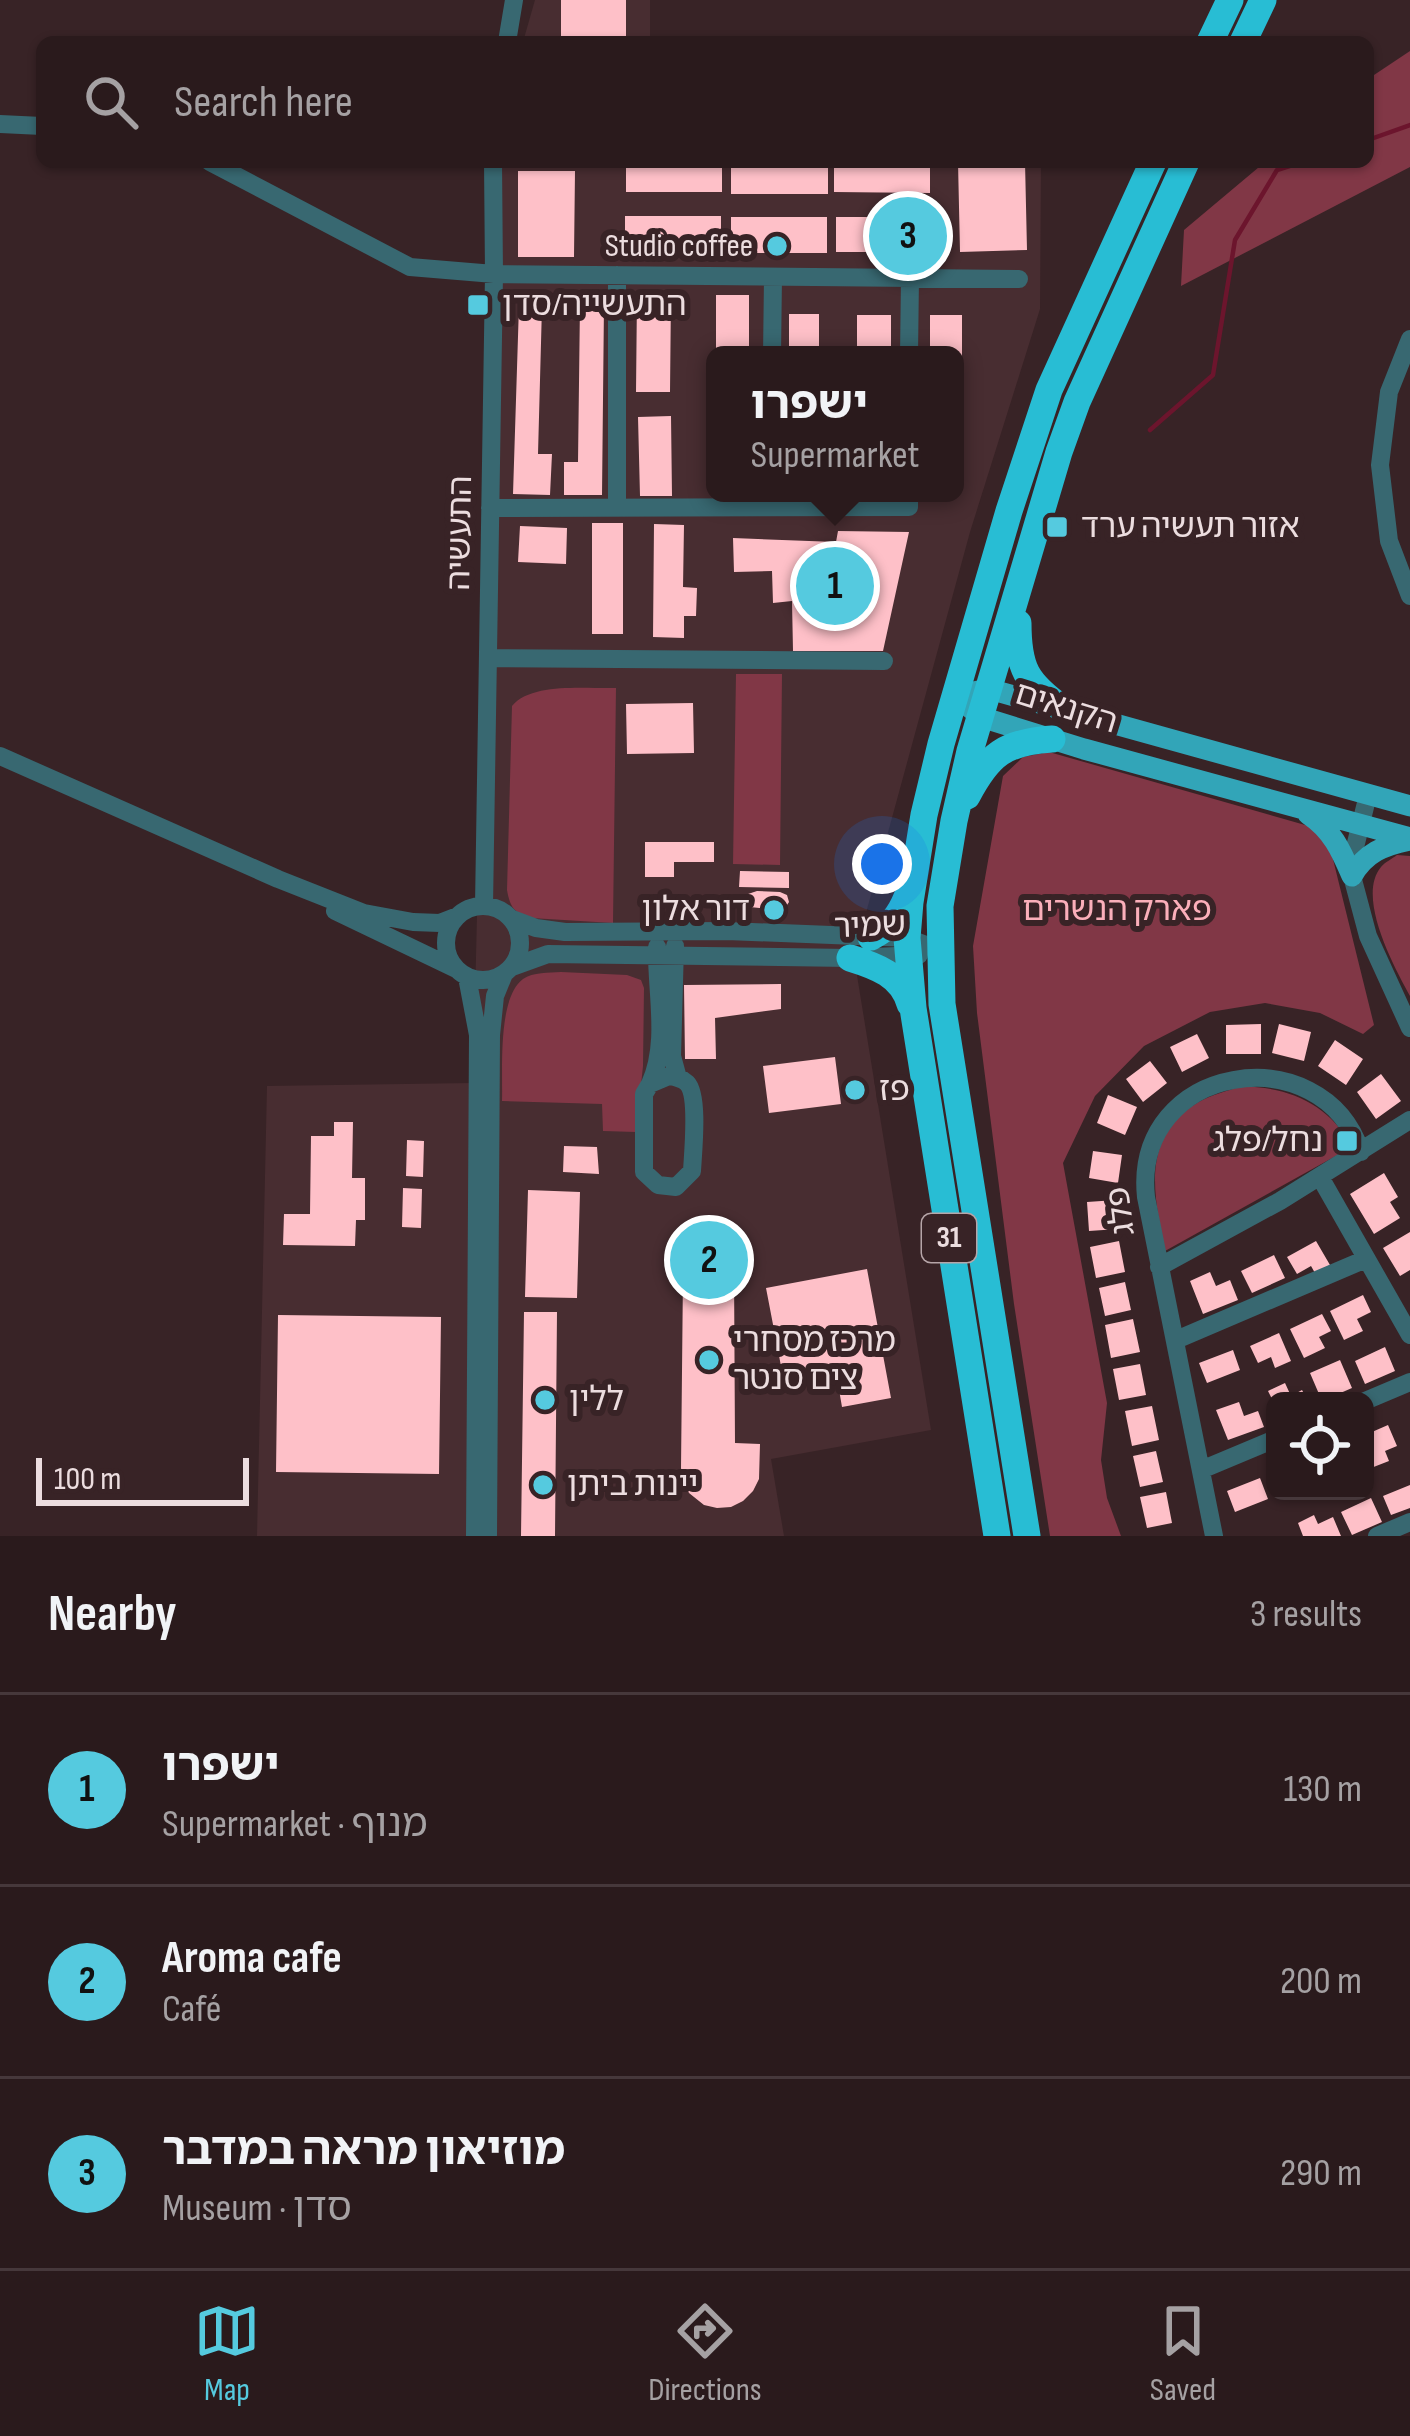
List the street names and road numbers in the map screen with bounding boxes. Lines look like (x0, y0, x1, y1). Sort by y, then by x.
street label: התעשיה (439, 475, 481, 591)
street label: הקנאים (1010, 673, 1122, 743)
street label: שמיר (833, 905, 907, 947)
street label: פלג (1098, 1184, 1144, 1238)
road number: 31 (922, 1214, 976, 1262)

